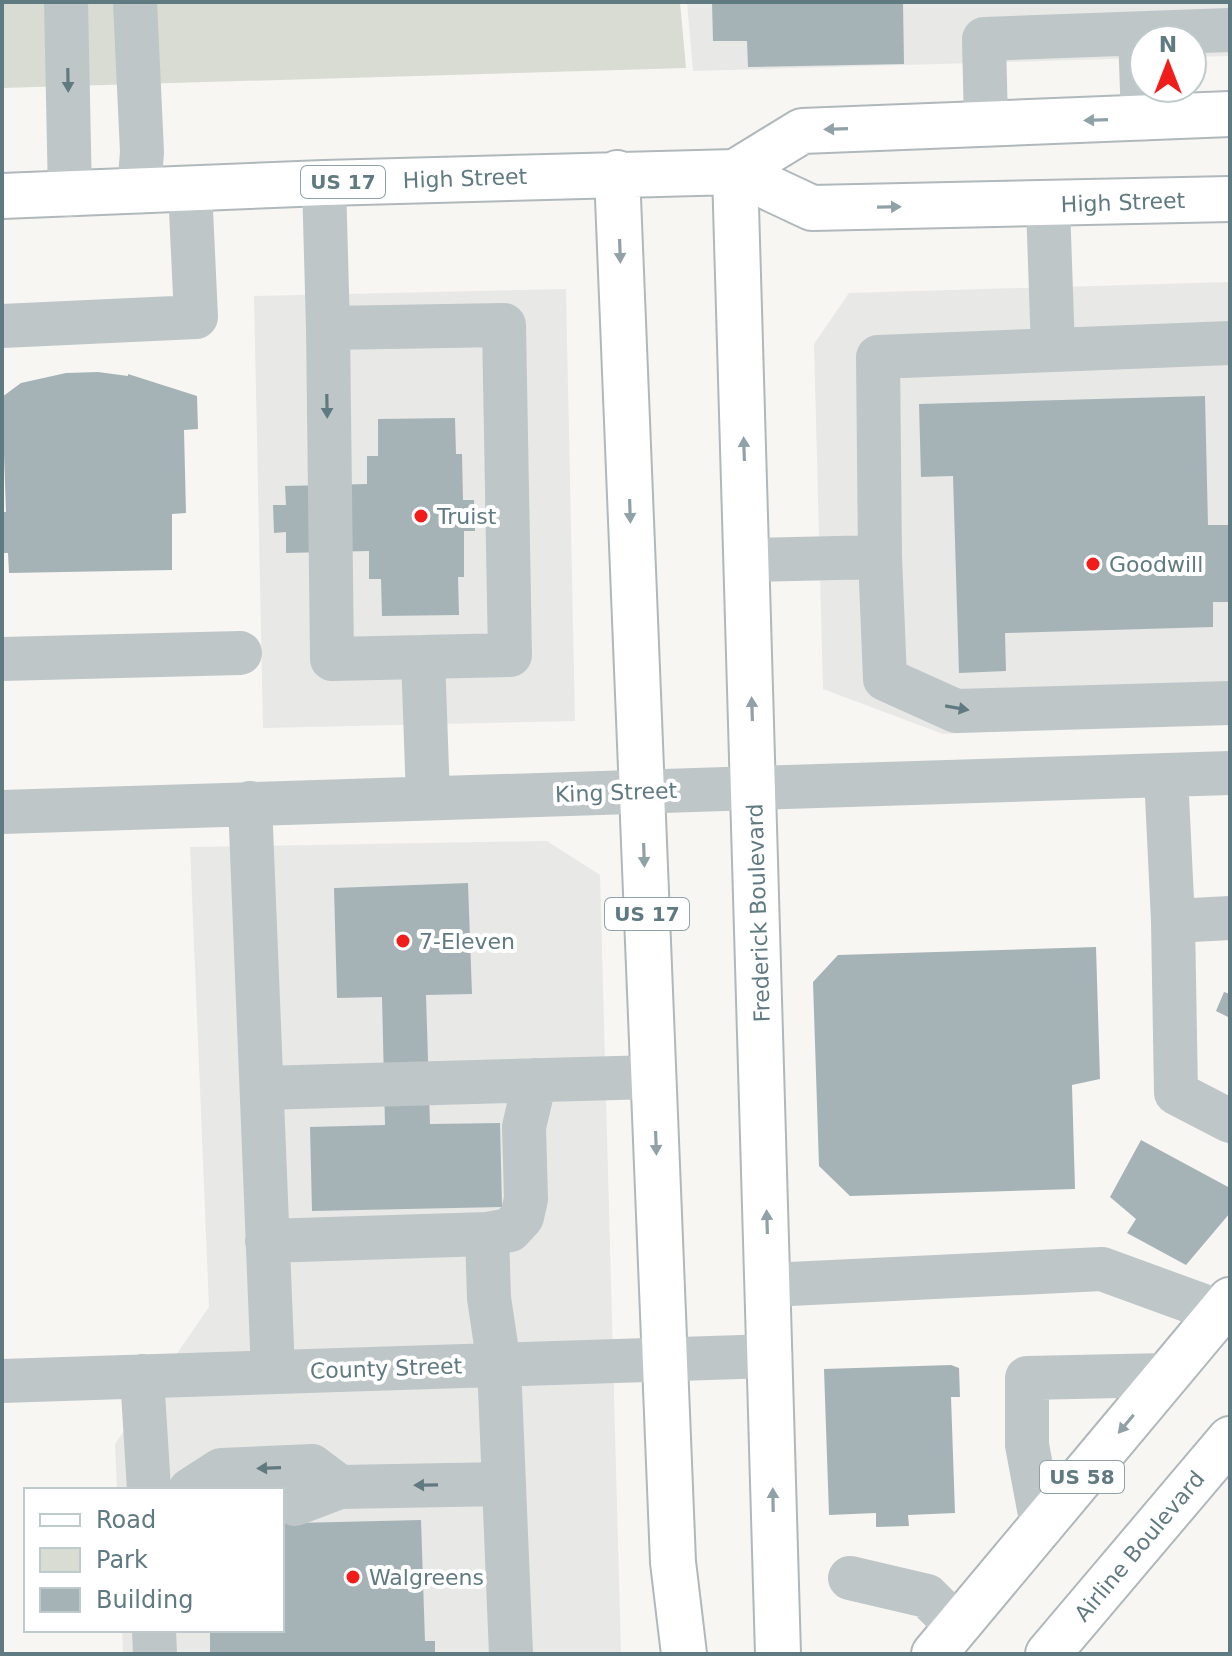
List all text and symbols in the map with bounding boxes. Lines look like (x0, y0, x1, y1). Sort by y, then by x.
north arrow (1128, 24, 1208, 104)
text: N (1159, 32, 1177, 57)
one-way arrow (62, 68, 75, 93)
one-way arrow (1083, 113, 1108, 126)
one-way arrow (823, 123, 848, 136)
street label: High Street (402, 164, 528, 193)
road number: US 17 (301, 166, 385, 198)
street label: High Street (1060, 188, 1186, 217)
one-way arrow (877, 201, 902, 213)
one-way arrow (614, 239, 627, 264)
one-way arrow (321, 394, 333, 419)
one-way arrow (737, 436, 750, 461)
one-way arrow (624, 499, 637, 524)
place label: Truist (436, 504, 497, 529)
marker: Truist (412, 507, 430, 525)
place label: Goodwill (1109, 552, 1203, 577)
marker: Goodwill (1084, 555, 1102, 573)
one-way arrow (745, 696, 758, 721)
one-way arrow (945, 702, 970, 714)
street label: King Street (554, 778, 678, 807)
street label: Frederick Boulevard (742, 803, 775, 1023)
one-way arrow (638, 843, 651, 868)
road number: US 17 (605, 898, 689, 930)
place label: 7-Eleven (419, 929, 515, 954)
marker: 7-Eleven (394, 932, 412, 950)
one-way arrow (650, 1131, 663, 1156)
one-way arrow (760, 1209, 773, 1234)
street label: County Street (310, 1353, 463, 1384)
one-way arrow (1118, 1414, 1135, 1434)
road number: US 58 (1040, 1461, 1124, 1493)
one-way arrow (256, 1462, 281, 1475)
street label: Airline Boulevard (1069, 1466, 1209, 1626)
one-way arrow (413, 1479, 438, 1491)
one-way arrow (767, 1487, 780, 1512)
legend (24, 1488, 284, 1632)
text: Road (96, 1506, 156, 1534)
text: Park (96, 1546, 148, 1574)
place label: Walgreens (369, 1565, 484, 1590)
marker: Walgreens (344, 1568, 362, 1586)
text: Building (96, 1586, 193, 1614)

